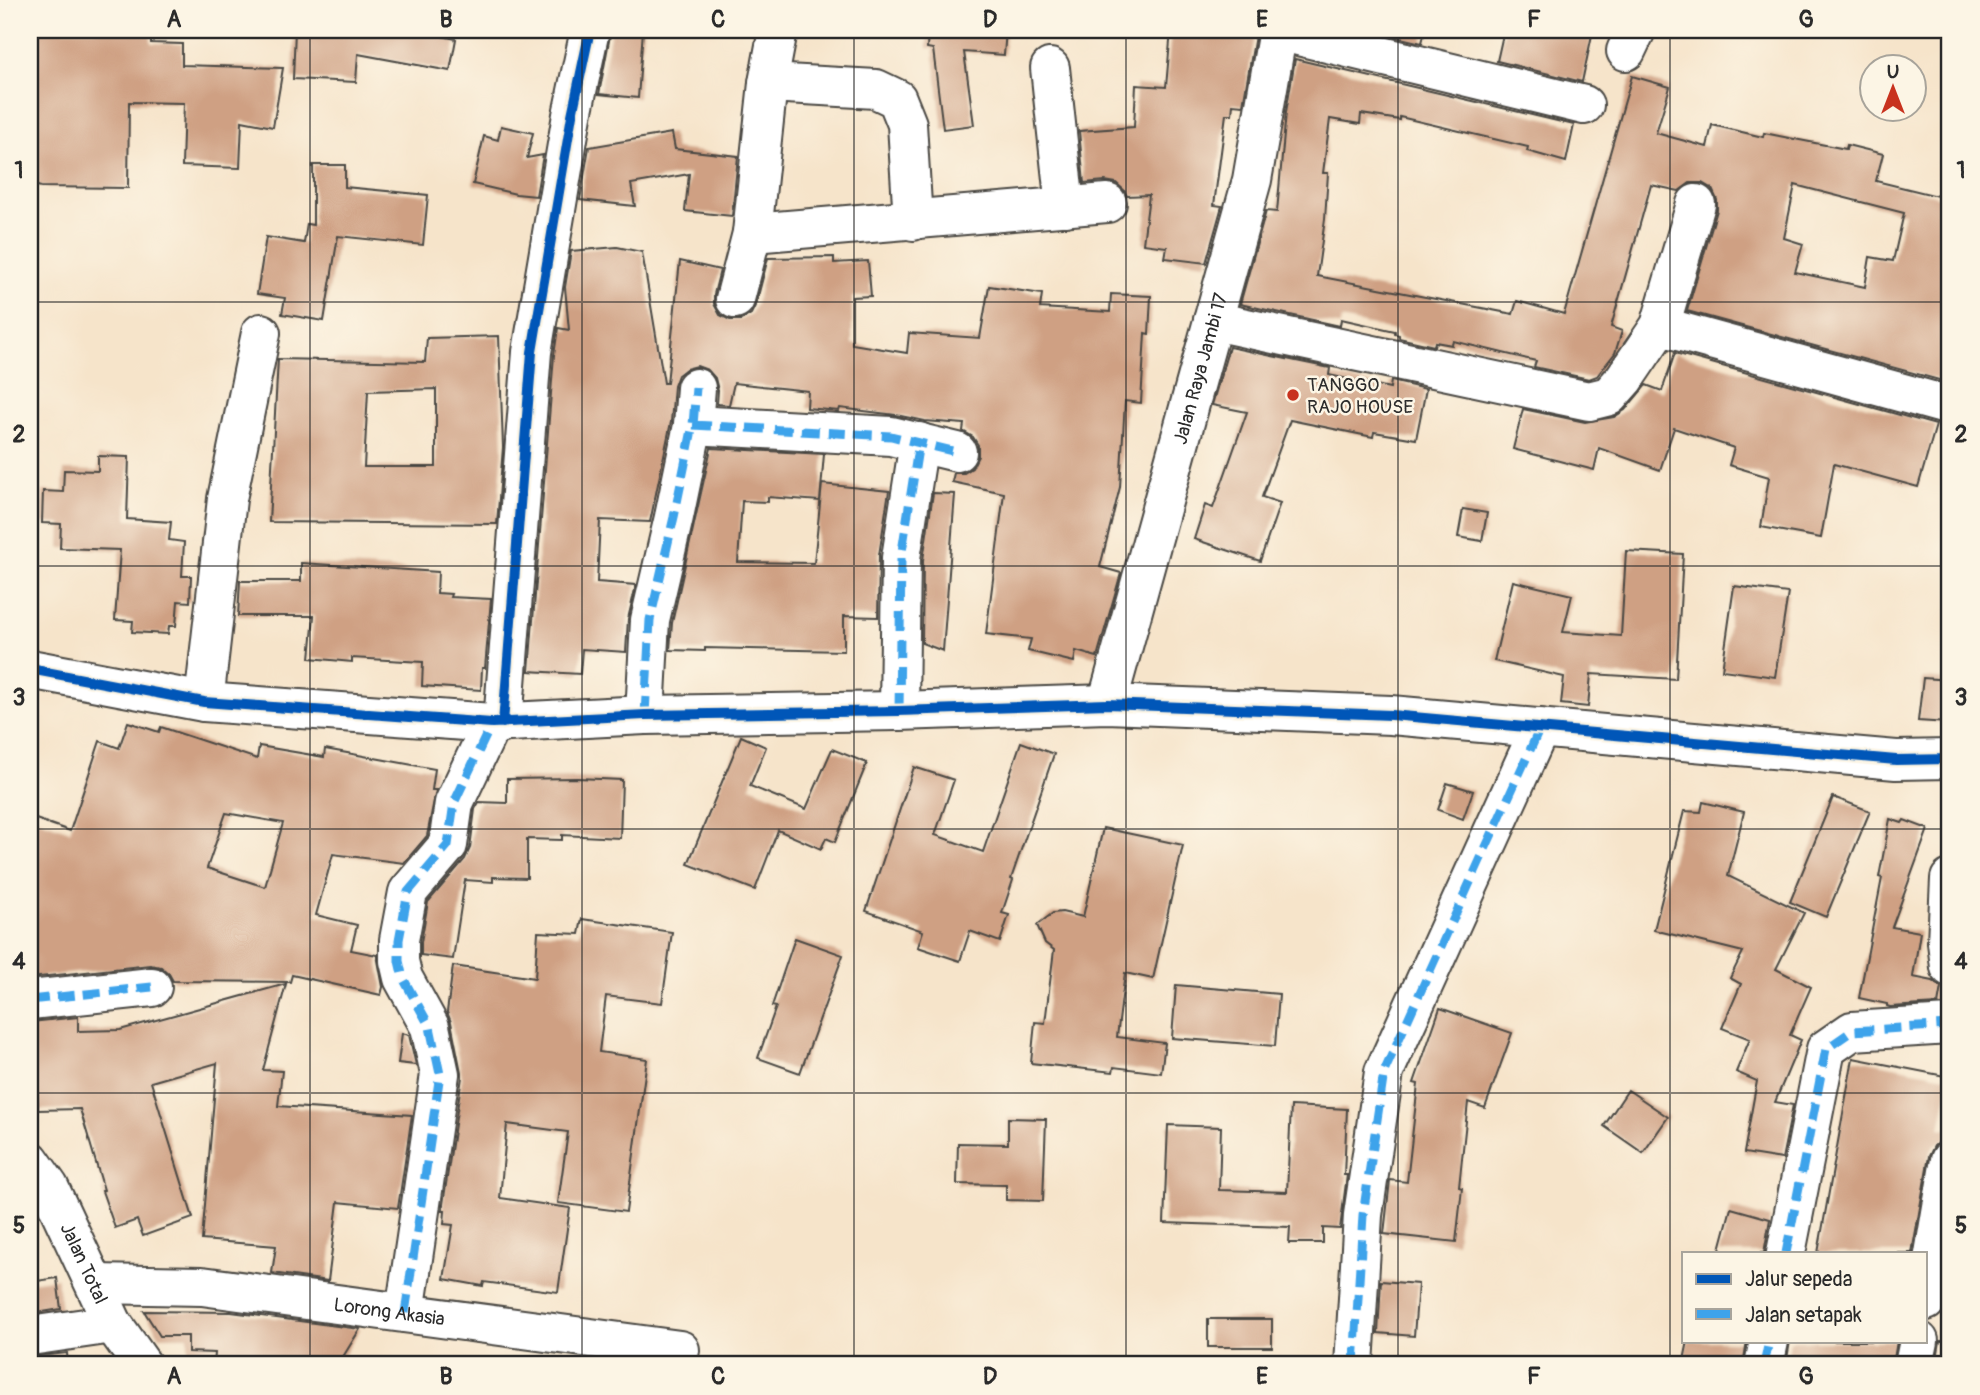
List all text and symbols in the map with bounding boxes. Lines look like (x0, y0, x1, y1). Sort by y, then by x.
text: A (167, 5, 182, 34)
text: B (439, 5, 453, 34)
text: C (711, 5, 725, 34)
text: D (983, 5, 997, 34)
text: E (1256, 5, 1268, 34)
text: F (1527, 5, 1541, 34)
text: G (1798, 5, 1814, 34)
north arrow (1857, 52, 1927, 122)
text: U (1887, 60, 1899, 84)
text: 1 (15, 156, 24, 185)
text: 1 (1957, 156, 1966, 185)
street label: Jalan Raya Jambi 17 (1168, 291, 1233, 447)
place label: TANGGO RAJO HOUSE (1307, 373, 1413, 419)
marker: TANGGO RAJO HOUSE (1285, 387, 1301, 403)
text: 2 (13, 420, 26, 449)
text: 2 (1955, 420, 1968, 449)
text: 3 (13, 683, 25, 712)
text: 3 (1955, 683, 1967, 712)
text: 4 (12, 947, 26, 976)
text: 4 (1954, 947, 1968, 976)
text: 5 (13, 1211, 25, 1240)
text: 5 (1955, 1211, 1967, 1240)
street label: Jalan Total (54, 1219, 113, 1308)
legend (1682, 1252, 1927, 1342)
text: Jalur sepeda (1745, 1266, 1853, 1293)
street label: Lorong Akasia (332, 1293, 446, 1331)
text: Jalan setapak (1745, 1302, 1862, 1329)
text: A (167, 1362, 182, 1391)
text: B (439, 1362, 453, 1391)
text: C (711, 1362, 725, 1391)
text: D (983, 1362, 997, 1391)
text: E (1256, 1362, 1268, 1391)
text: F (1527, 1362, 1541, 1391)
text: G (1798, 1362, 1814, 1391)

